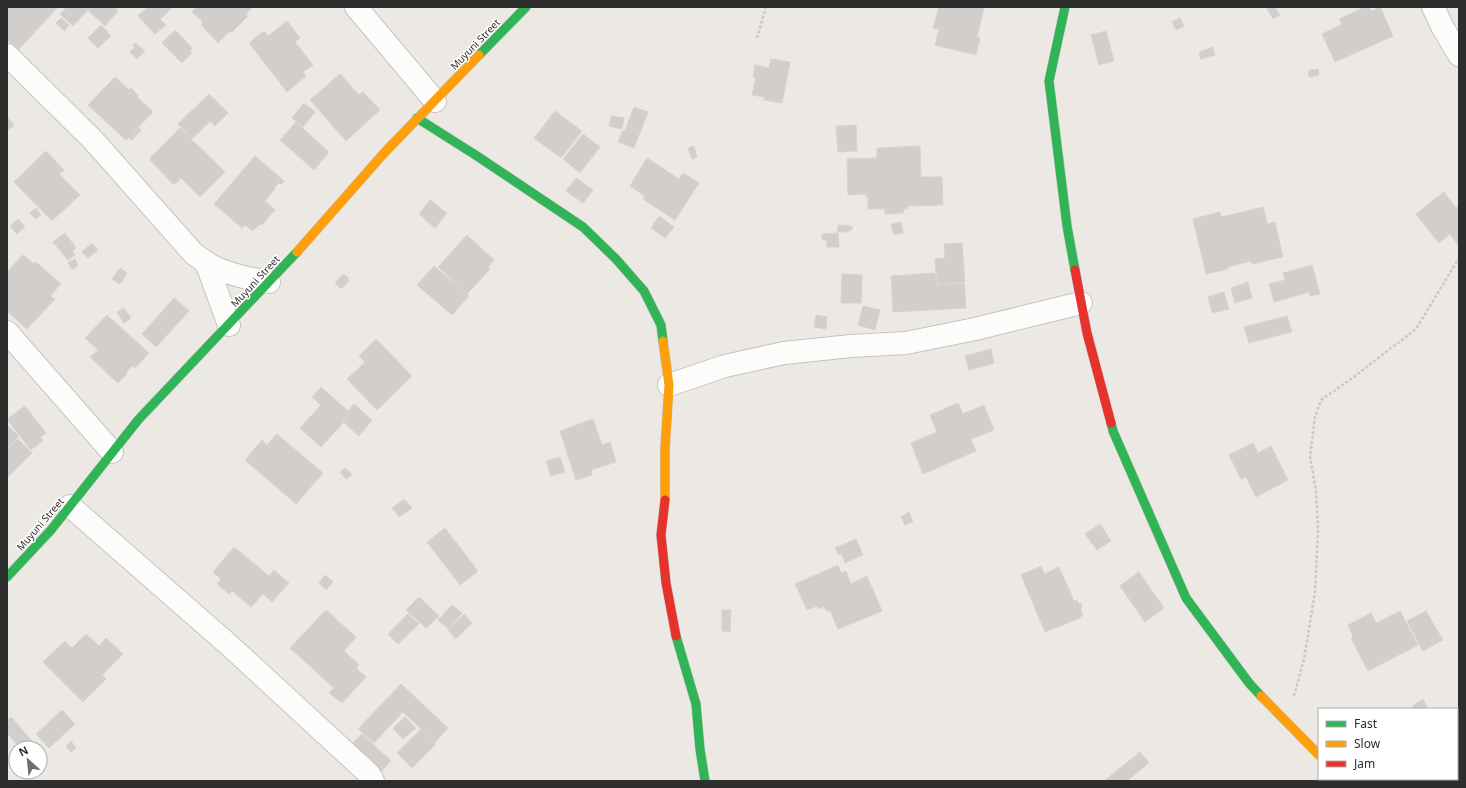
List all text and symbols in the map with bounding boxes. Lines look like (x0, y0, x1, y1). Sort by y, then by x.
street label: Muyuni Street (447, 15, 503, 73)
street label: Muyuni Street (227, 252, 283, 310)
street label: Muyuni Street (13, 494, 67, 553)
legend (1318, 708, 1458, 780)
text: Fast (1354, 715, 1378, 732)
text: Slow (1354, 735, 1381, 752)
north arrow (8, 740, 48, 780)
text: N (16, 742, 31, 759)
text: Jam (1353, 755, 1375, 772)

